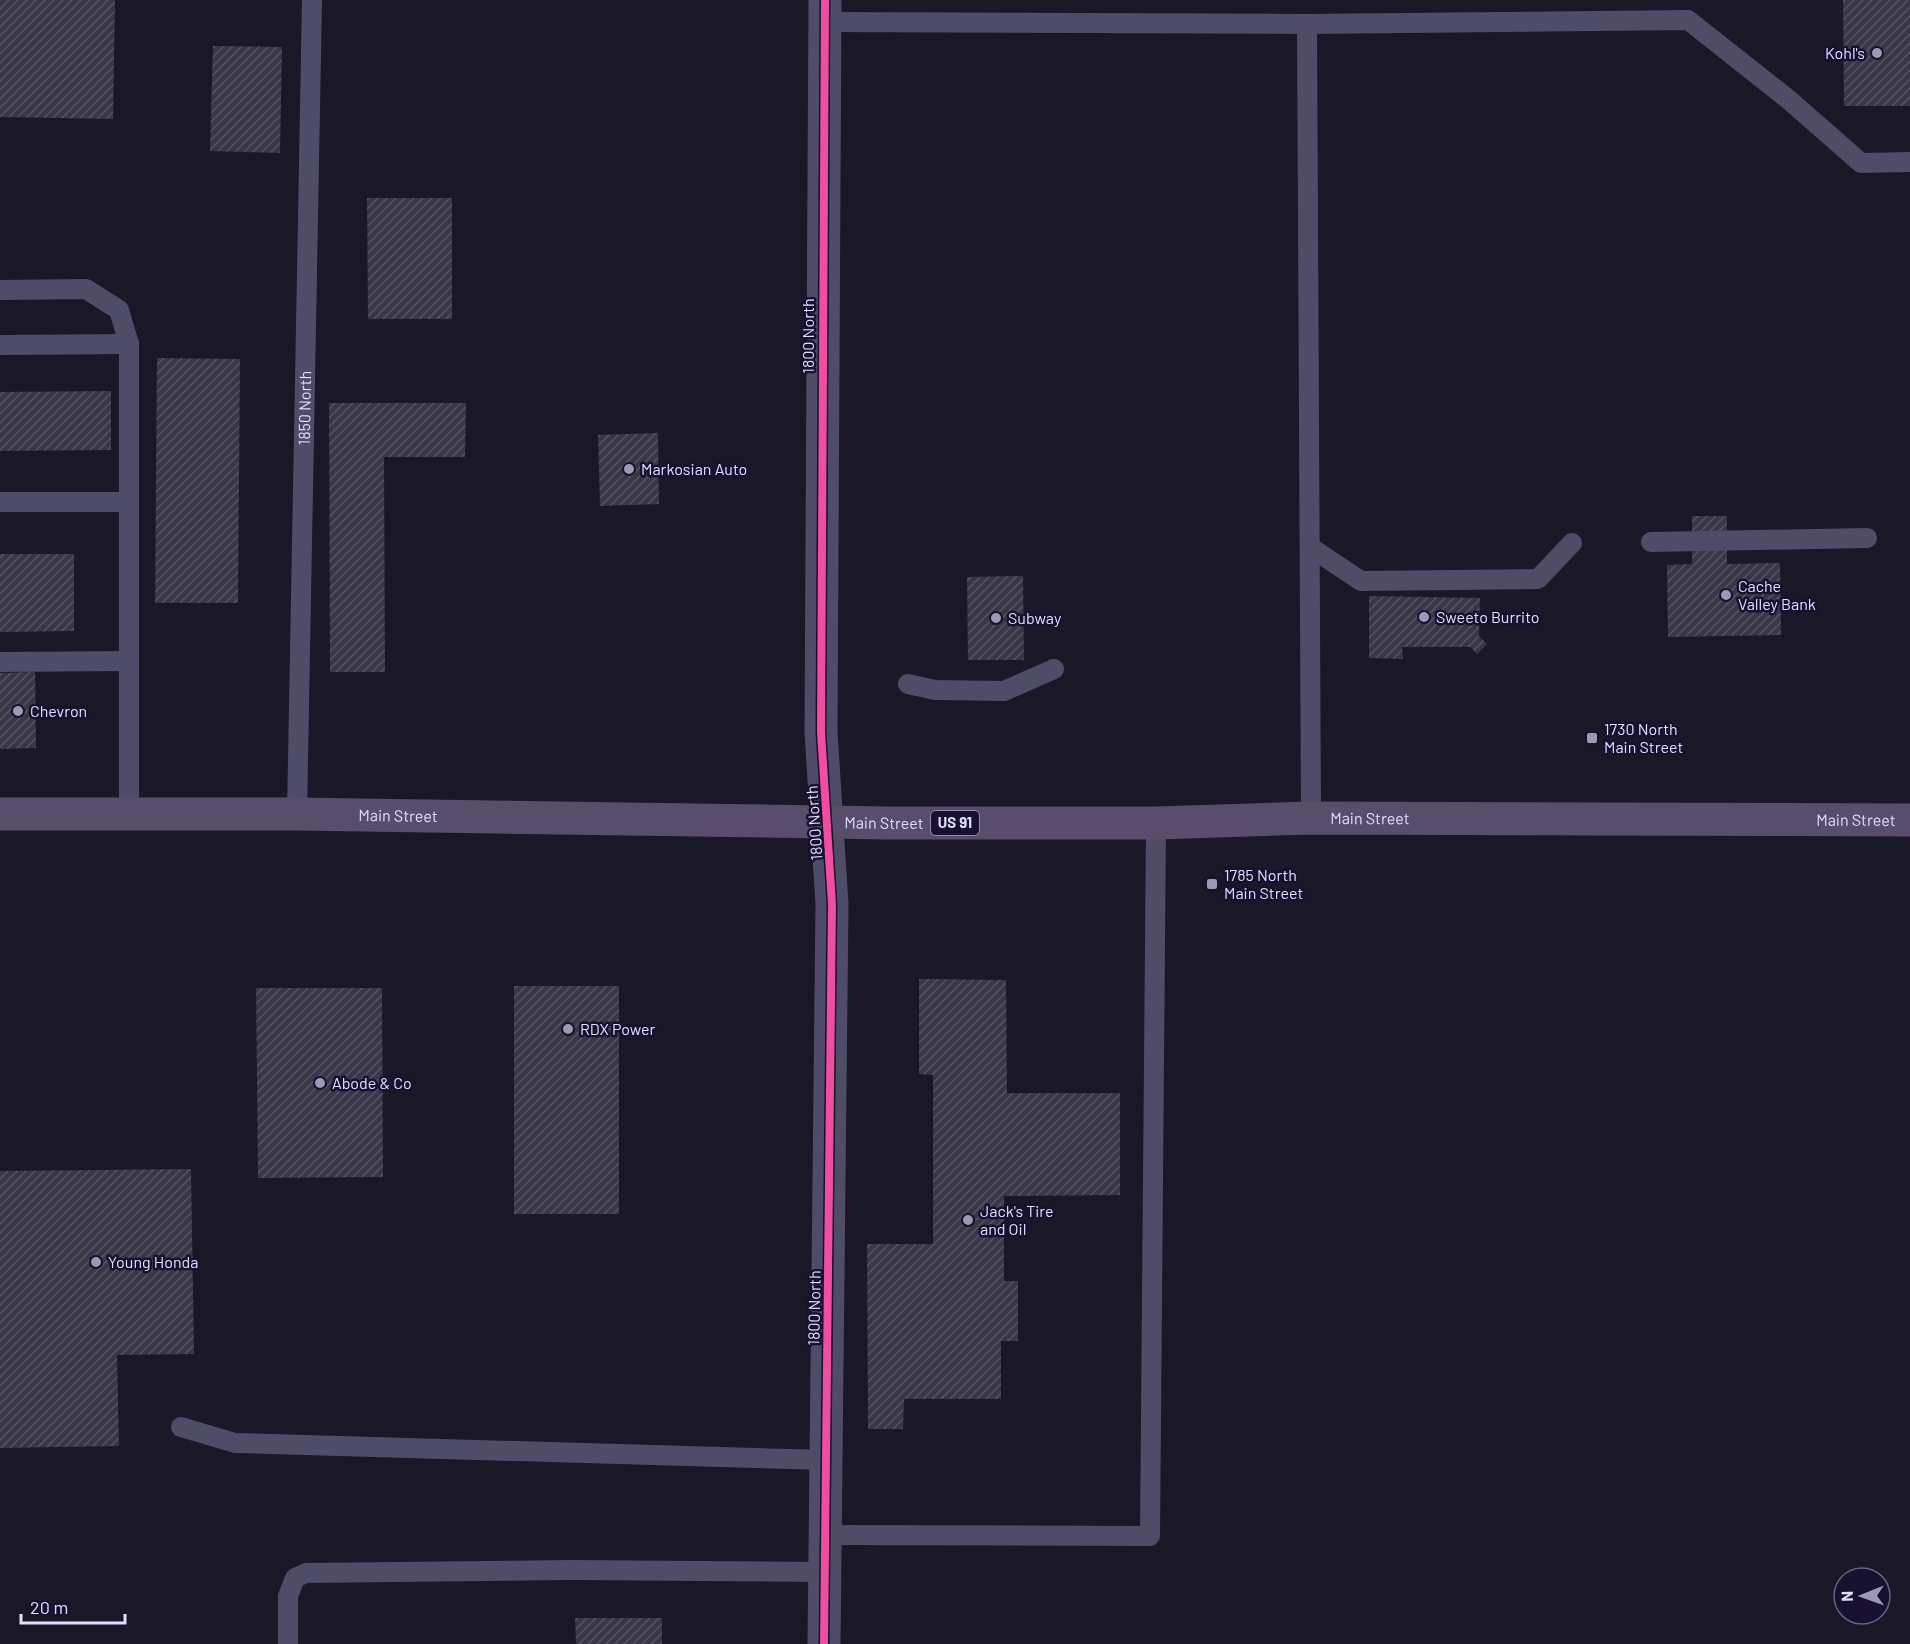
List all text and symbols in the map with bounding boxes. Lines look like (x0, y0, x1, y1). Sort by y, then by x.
place label: Kohl's (1825, 43, 1865, 62)
marker: Kohl's (1870, 46, 1884, 60)
street label: 1800 North (798, 298, 817, 374)
street label: 1850 North (294, 371, 314, 445)
place label: Markosian Auto (641, 459, 747, 478)
marker: Markosian Auto (622, 462, 636, 476)
place label: Cache Valley Bank (1738, 576, 1816, 613)
marker: Cache Valley Bank (1719, 588, 1733, 602)
place label: Sweeto Burrito (1436, 607, 1539, 626)
place label: Subway (1008, 608, 1062, 627)
marker: Sweeto Burrito (1417, 610, 1431, 624)
marker: Subway (989, 611, 1003, 625)
place label: Chevron (30, 701, 87, 720)
marker: Chevron (11, 704, 25, 718)
place label: 1730 North Main Street (1604, 719, 1683, 756)
marker: 1730 North Main Street (1585, 731, 1599, 745)
street label: 1800 North (801, 785, 826, 861)
street label: Main Street (358, 805, 438, 825)
street label: Main Street (1330, 808, 1410, 827)
street label: Main Street (1816, 810, 1896, 829)
road number: US 91 (931, 811, 979, 835)
street label: Main Street (844, 812, 924, 832)
place label: 1785 North Main Street (1224, 865, 1303, 902)
marker: 1785 North Main Street (1205, 877, 1219, 891)
place label: RDX Power (580, 1019, 655, 1038)
marker: RDX Power (561, 1022, 575, 1036)
place label: Abode & Co (332, 1073, 412, 1092)
marker: Abode & Co (313, 1076, 327, 1090)
place label: Jack's Tire and Oil (980, 1201, 1054, 1238)
marker: Jack's Tire and Oil (961, 1213, 975, 1227)
place label: Young Honda (108, 1252, 198, 1271)
marker: Young Honda (89, 1255, 103, 1269)
street label: 1800 North (803, 1270, 824, 1346)
north arrow (1832, 1566, 1892, 1626)
scale bar (21, 1587, 124, 1625)
text: N (1837, 1591, 1856, 1602)
text: 20 m (30, 1596, 68, 1618)

